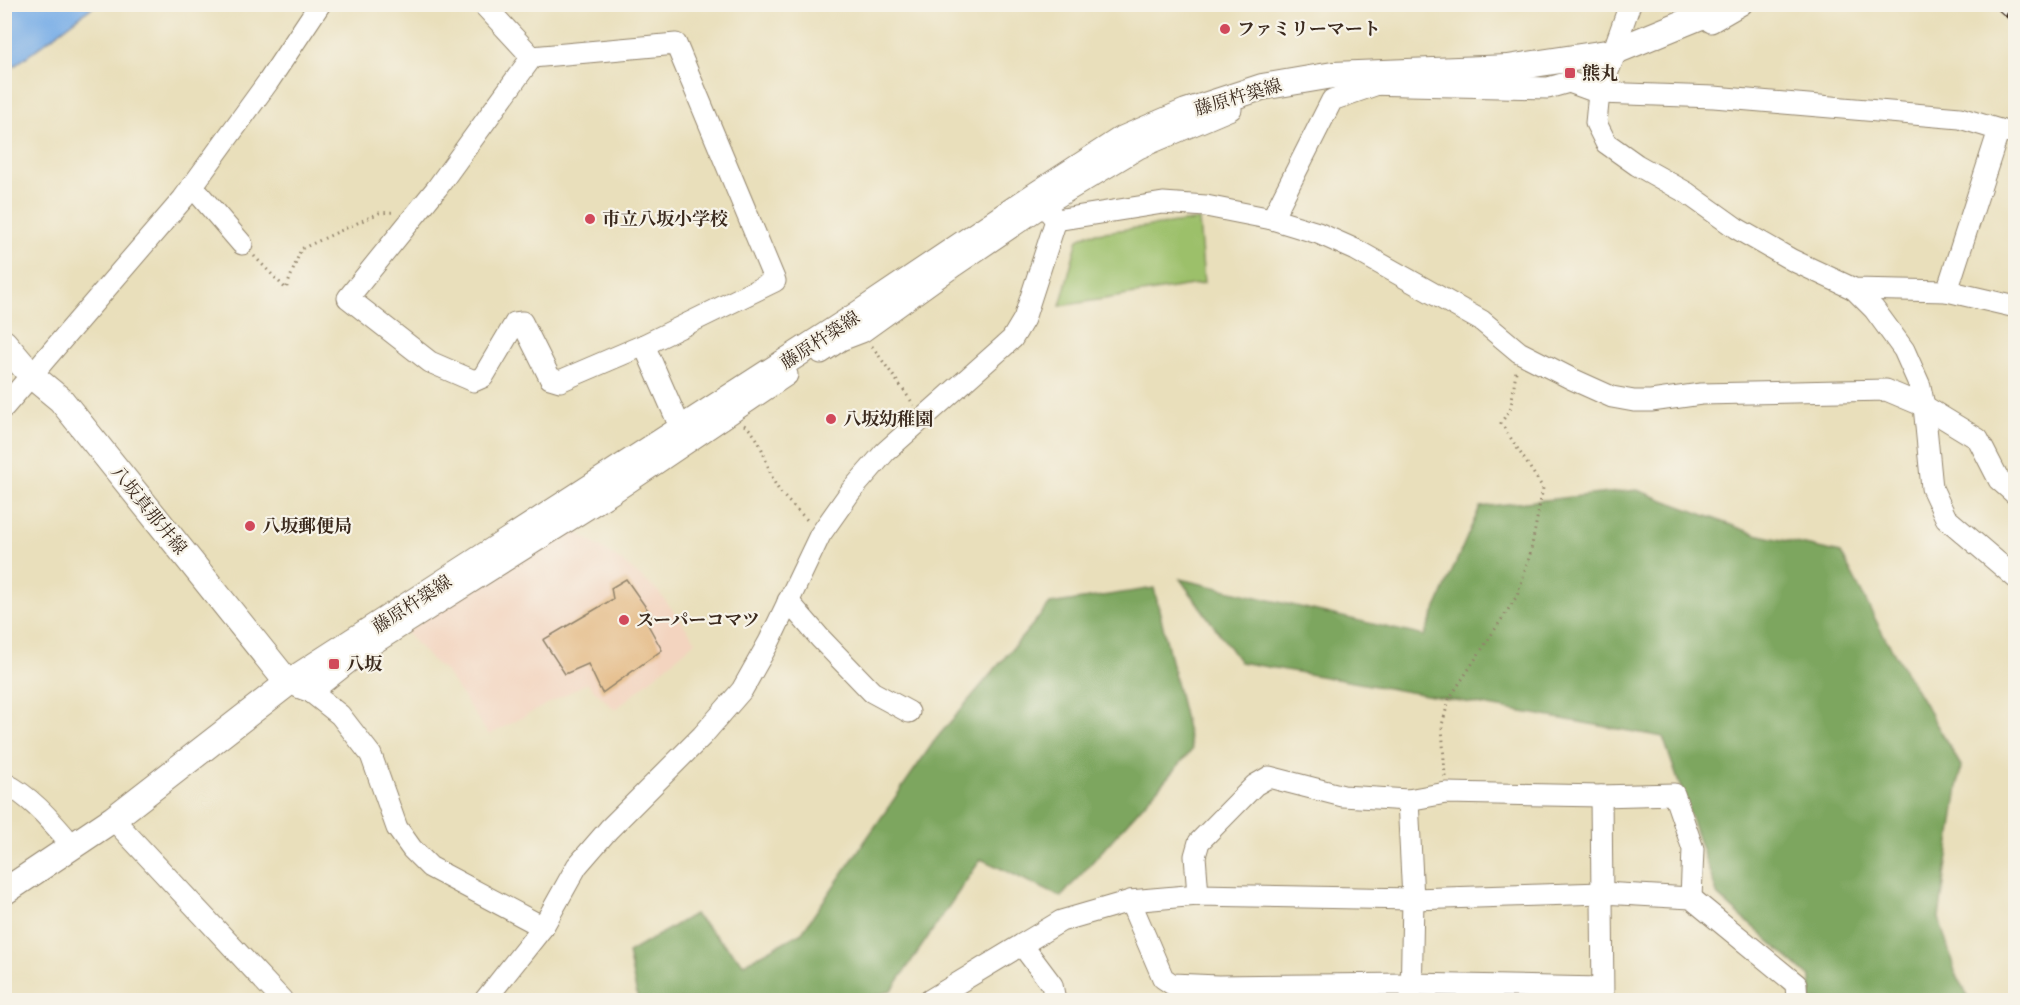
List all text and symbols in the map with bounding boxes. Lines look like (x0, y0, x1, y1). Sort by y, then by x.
place label: ファミリーマート (1237, 17, 1381, 41)
marker: ファミリーマート (1218, 22, 1232, 36)
place label: 熊丸 (1582, 61, 1618, 85)
marker: 熊丸 (1563, 66, 1577, 80)
street label: 藤原杵築線 (1191, 73, 1285, 121)
place label: 市立八坂小学校 (602, 207, 728, 231)
marker: 市立八坂小学校 (583, 212, 597, 226)
street label: 藤原杵築線 (776, 305, 864, 375)
place label: 八坂幼稚園 (843, 407, 933, 431)
marker: 八坂幼稚園 (824, 412, 838, 426)
street label: 八坂真那井線 (106, 460, 192, 560)
place label: 八坂郵便局 (262, 514, 352, 538)
marker: 八坂郵便局 (243, 519, 257, 533)
street label: 藤原杵築線 (368, 569, 456, 639)
place label: スーパーコマツ (636, 608, 760, 632)
marker: スーパーコマツ (617, 613, 631, 627)
place label: 八坂 (346, 652, 383, 676)
marker: 八坂 (327, 657, 341, 671)

